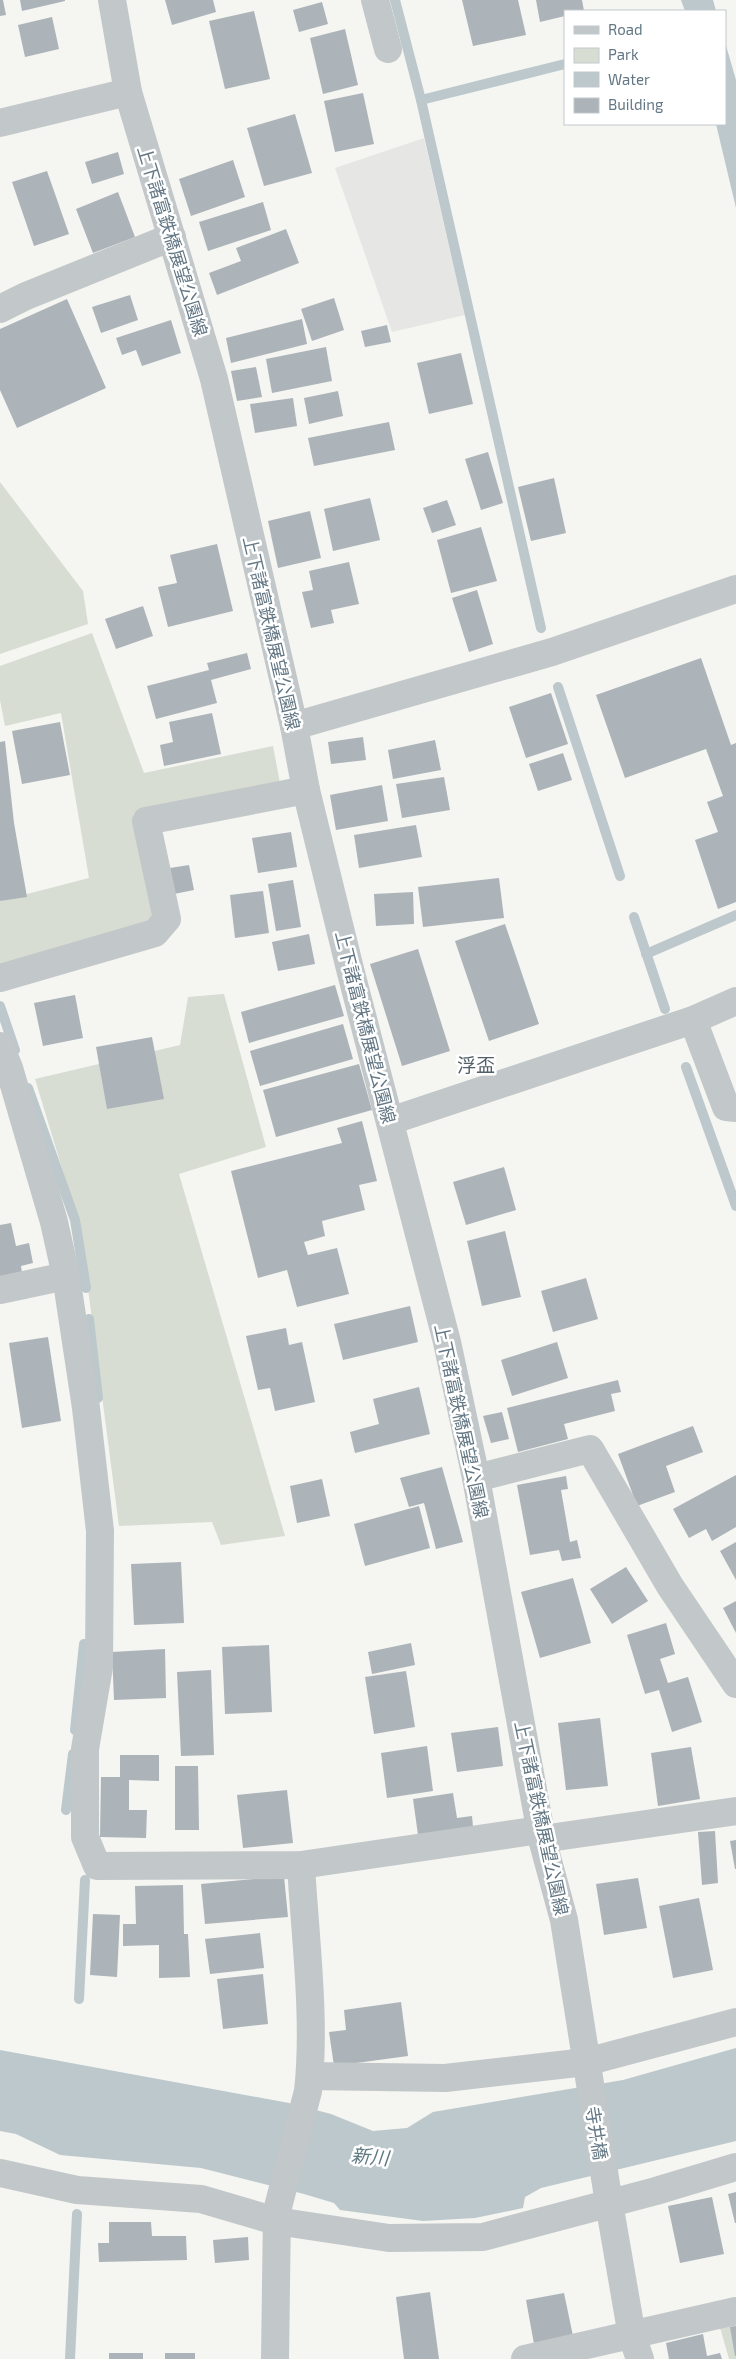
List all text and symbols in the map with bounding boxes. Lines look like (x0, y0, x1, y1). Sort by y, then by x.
legend (564, 10, 726, 125)
text: Road (608, 20, 643, 38)
text: Park (608, 45, 639, 63)
text: Water (608, 70, 650, 88)
text: Building (608, 95, 664, 113)
street label: 上下諸富鉄橋展望公園線 (134, 143, 212, 339)
street label: 上下諸富鉄橋展望公園線 (239, 534, 305, 732)
street label: 上下諸富鉄橋展望公園線 (331, 928, 401, 1126)
district label: 浮盃 (457, 1053, 495, 1076)
street label: 上下諸富鉄橋展望公園線 (431, 1322, 493, 1520)
street label: 上下諸富鉄橋展望公園線 (511, 1719, 573, 1917)
street label: 寺井橋 (582, 2105, 612, 2161)
water label: 新川 (350, 2143, 392, 2169)

